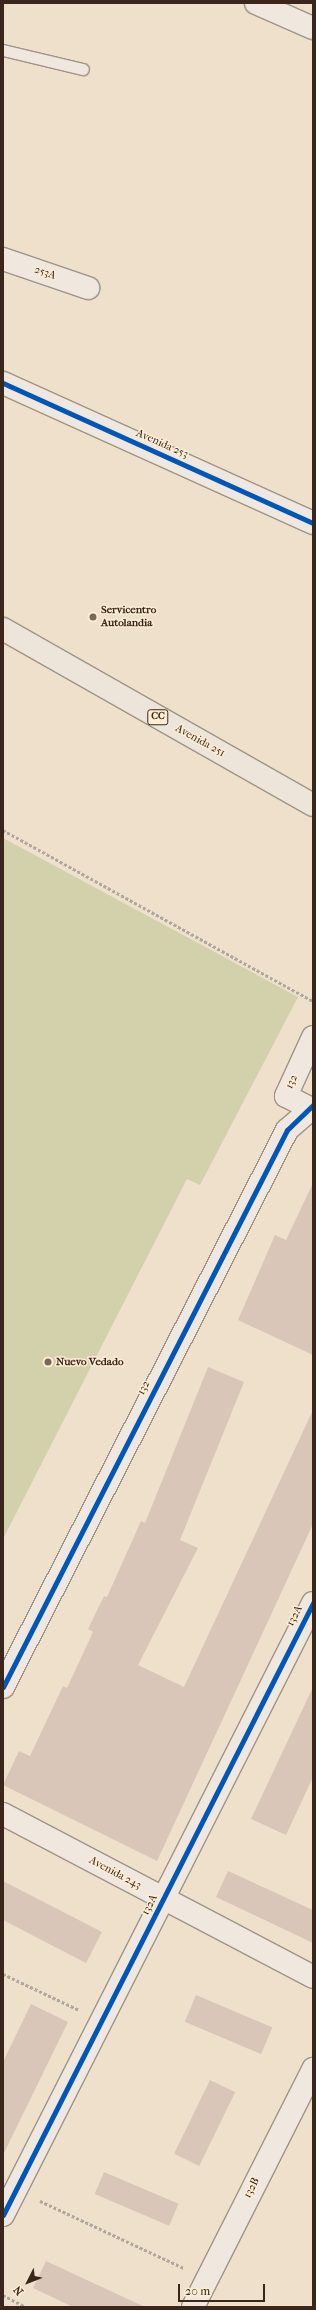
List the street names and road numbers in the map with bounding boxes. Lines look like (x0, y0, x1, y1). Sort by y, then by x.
street label: 253A (32, 263, 58, 283)
street label: Avenida 253 (134, 427, 190, 461)
road number: CC (147, 709, 169, 725)
street label: Avenida 251 (173, 722, 227, 760)
street label: 132 (283, 1073, 301, 1091)
street label: 132 (135, 1379, 153, 1397)
street label: 132A (284, 1604, 306, 1628)
street label: Avenida 243 (87, 1854, 143, 1892)
street label: 132A (139, 1893, 161, 1917)
street label: 132B (241, 2176, 263, 2200)

